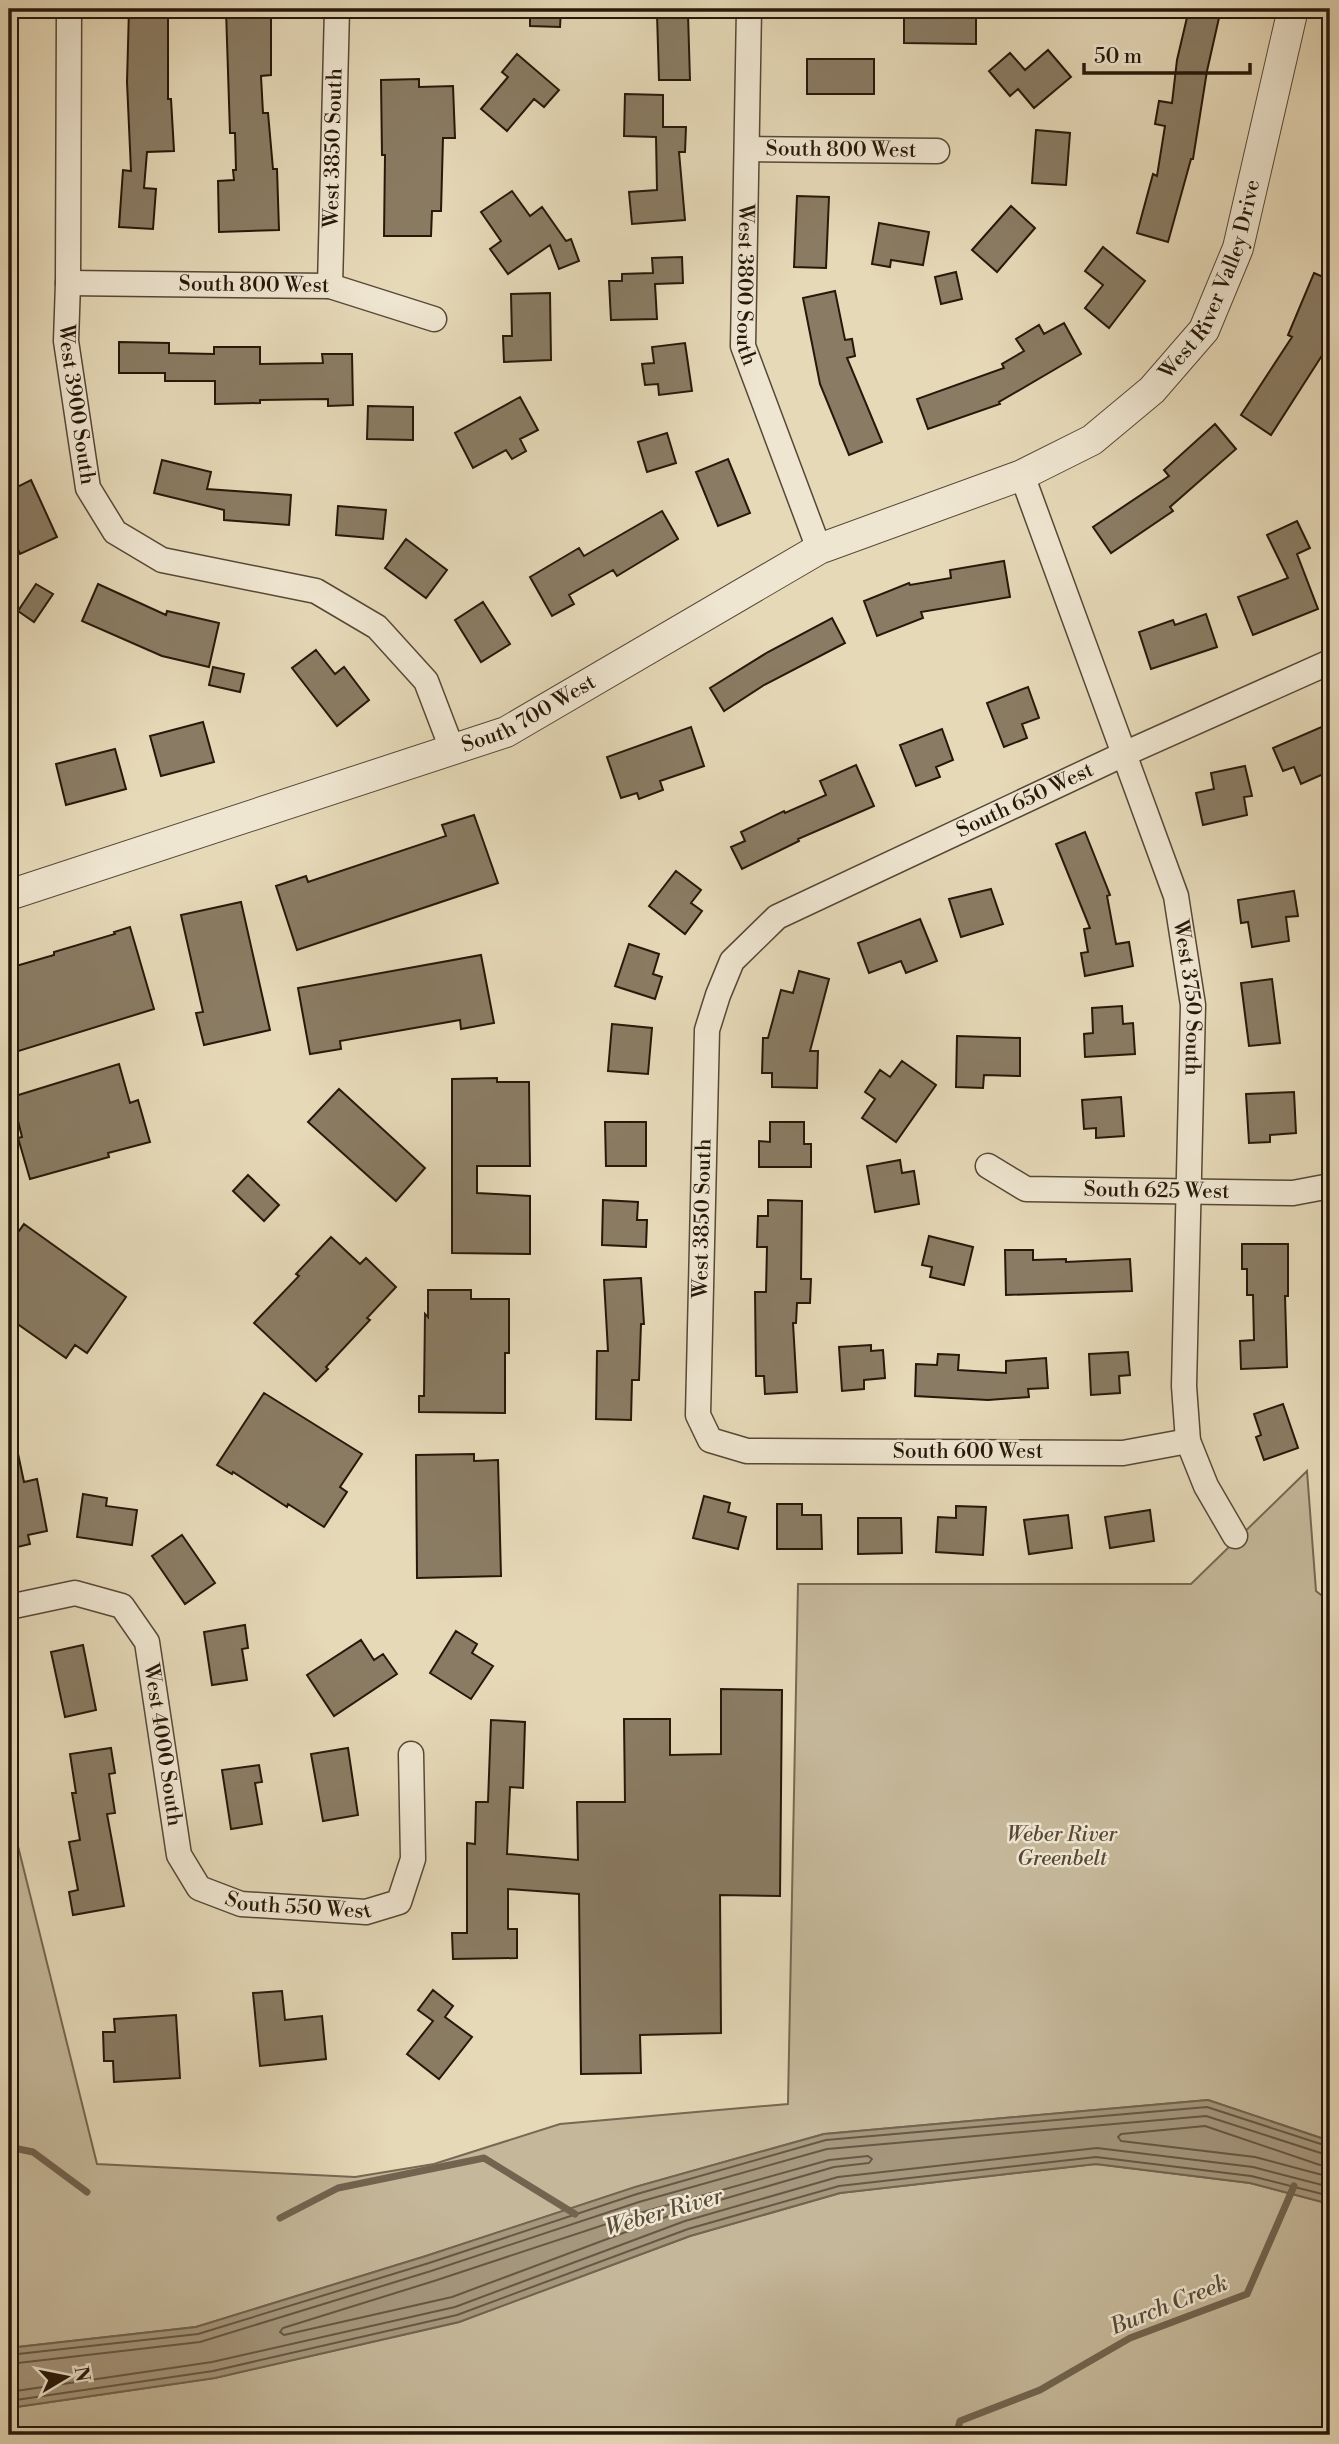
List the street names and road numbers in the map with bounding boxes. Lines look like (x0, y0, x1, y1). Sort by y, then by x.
street label: West 3850 South (318, 67, 349, 229)
street label: South 800 West (766, 136, 917, 164)
street label: West River Valley Drive (1153, 177, 1266, 386)
street label: West 3800 South (730, 203, 762, 370)
street label: South 800 West (179, 271, 330, 299)
street label: West 3900 South (53, 322, 100, 487)
street label: South 700 West (458, 669, 601, 759)
street label: South 650 West (953, 757, 1098, 844)
street label: West 3750 South (1167, 917, 1206, 1077)
street label: West 3850 South (688, 1138, 717, 1300)
street label: South 625 West (1083, 1177, 1230, 1205)
street label: South 600 West (893, 1439, 1044, 1465)
street label: West 4000 South (137, 1661, 188, 1828)
street label: South 550 West (221, 1886, 375, 1925)

